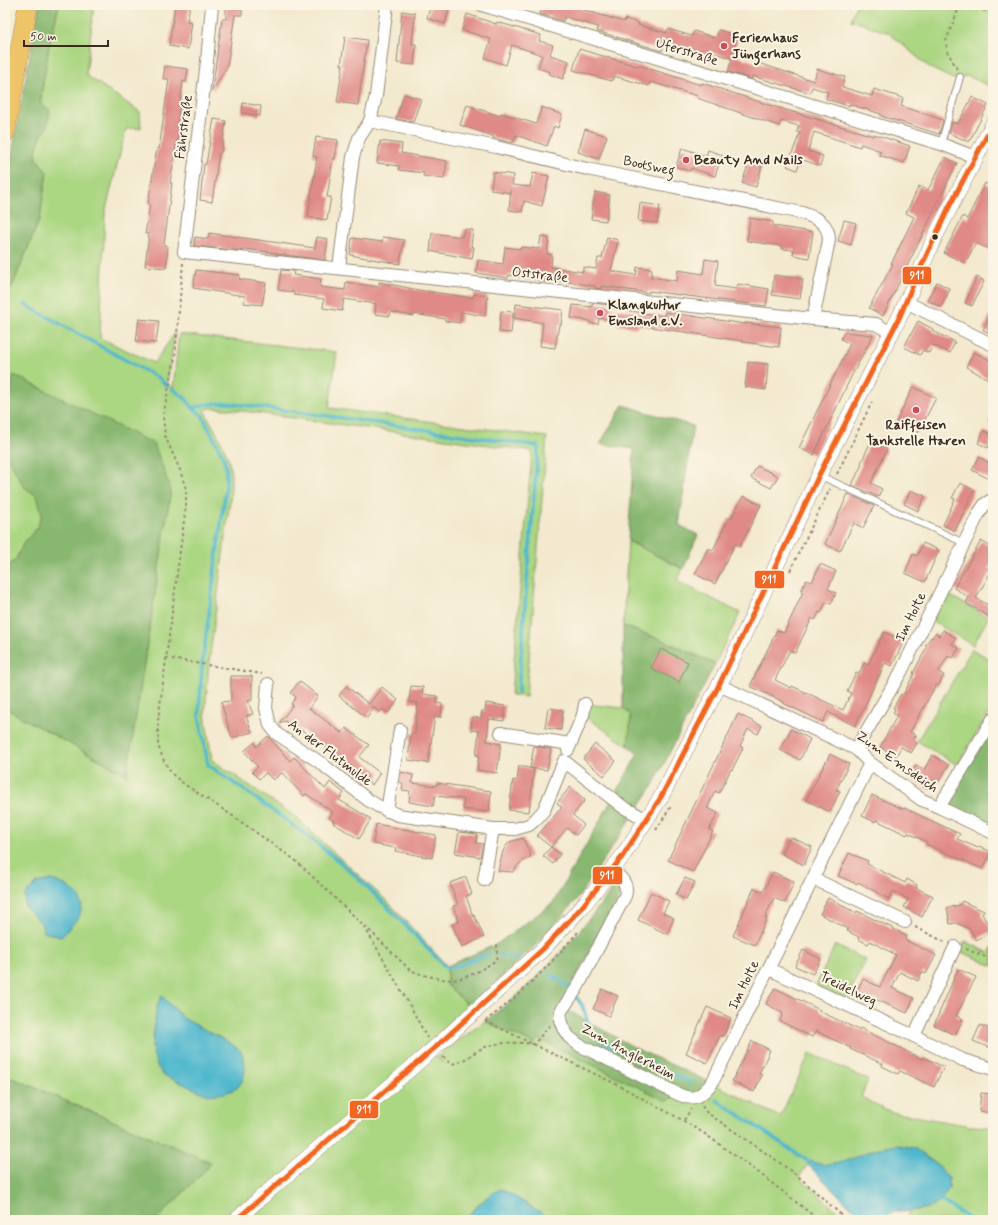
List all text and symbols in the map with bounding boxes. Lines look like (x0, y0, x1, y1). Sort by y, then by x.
scale bar (24, 22, 108, 48)
text: 50 m (30, 29, 57, 45)
place label: Ferienhaus Jüngerhans (732, 29, 801, 66)
street label: Uferstraße (653, 34, 721, 70)
marker: Ferienhaus Jüngerhans (719, 41, 729, 51)
street label: Fährstraße (171, 94, 197, 160)
place label: Beauty And Nails (694, 151, 804, 169)
street label: Bootsweg (621, 152, 677, 182)
marker: Beauty And Nails (681, 155, 691, 165)
unlabelled marker (930, 232, 940, 242)
street label: Oststraße (511, 263, 569, 287)
line badge: 911 (902, 266, 932, 285)
text: 911 (910, 269, 924, 283)
place label: Klangkultur Emsland e.V. (608, 296, 683, 330)
marker: Klangkultur Emsland e.V. (595, 308, 605, 318)
marker: Raiffeisen Tankstelle Haren (911, 405, 921, 415)
place label: Raiffeisen Tankstelle Haren (866, 416, 966, 450)
line badge: 911 (754, 570, 785, 589)
text: 911 (762, 573, 776, 587)
street label: Im Holte (891, 589, 931, 645)
street label: An der Flutmulde (284, 715, 376, 791)
street label: Zum Emsdeich (852, 727, 942, 797)
line badge: 911 (592, 866, 623, 885)
text: 911 (600, 869, 614, 883)
street label: Im Holte (724, 957, 764, 1013)
street label: Treidelweg (816, 968, 880, 1010)
street label: Zum Anglerheim (578, 1020, 678, 1084)
line badge: 911 (349, 1100, 379, 1119)
text: 911 (357, 1103, 371, 1117)

